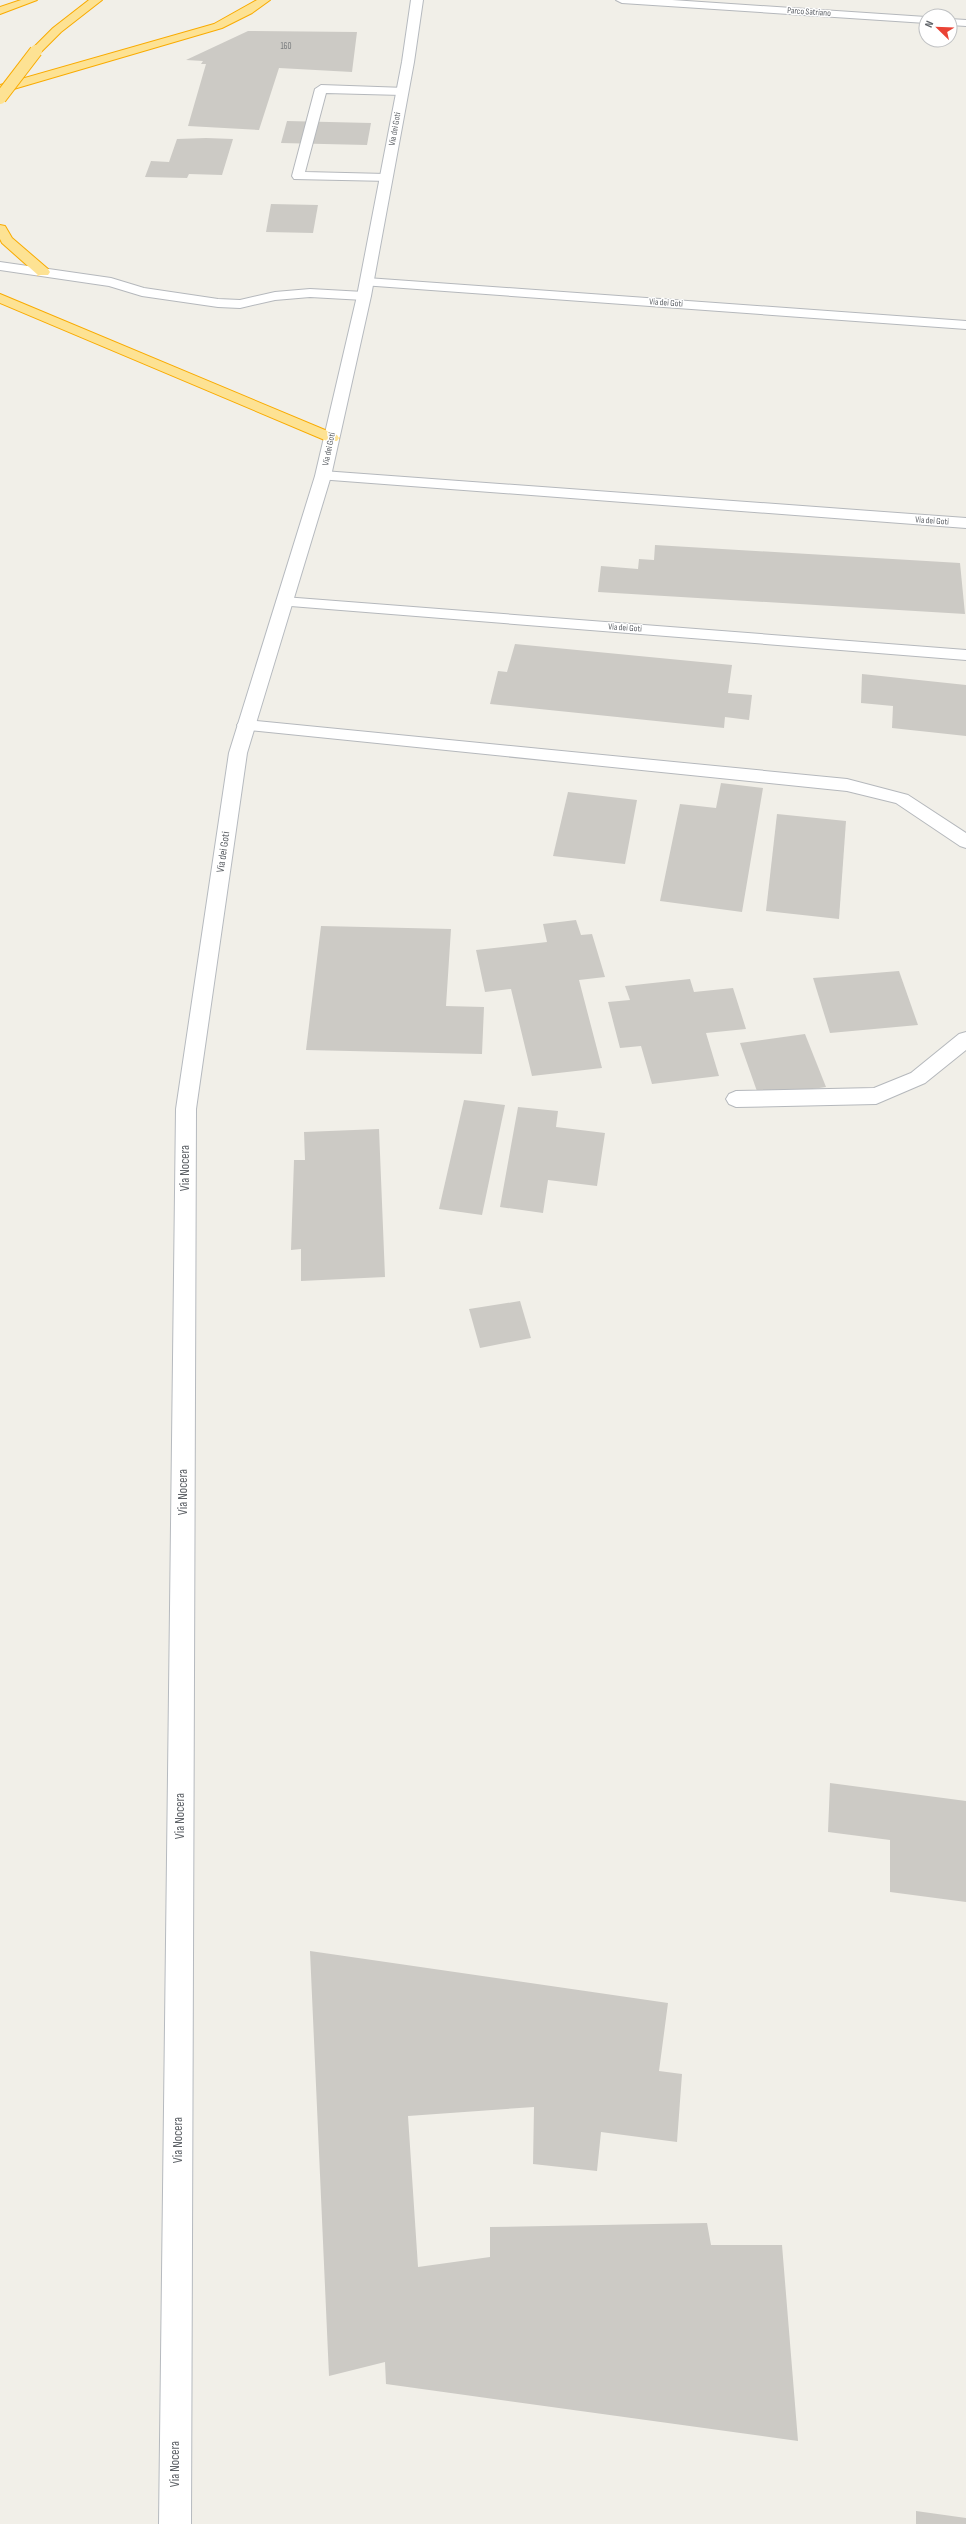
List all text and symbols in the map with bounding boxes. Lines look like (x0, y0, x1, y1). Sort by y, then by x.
street label: Parco Satriano (787, 5, 831, 19)
north arrow (918, 8, 958, 48)
text: N (922, 19, 936, 30)
house number: 160 (280, 41, 292, 52)
street label: Via dei Goti (387, 111, 403, 147)
street label: Via dei Goti (649, 296, 684, 310)
street label: Via dei Goti (320, 431, 338, 467)
street label: Via dei Goti (915, 514, 950, 528)
street label: Via dei Goti (608, 621, 643, 635)
street label: Via dei Goti (214, 831, 232, 873)
street label: Via Nocera (177, 1145, 193, 1191)
street label: Via Nocera (175, 1469, 191, 1515)
street label: Via Nocera (172, 1793, 188, 1839)
street label: Via Nocera (170, 2117, 186, 2163)
street label: Via Nocera (167, 2441, 183, 2487)

